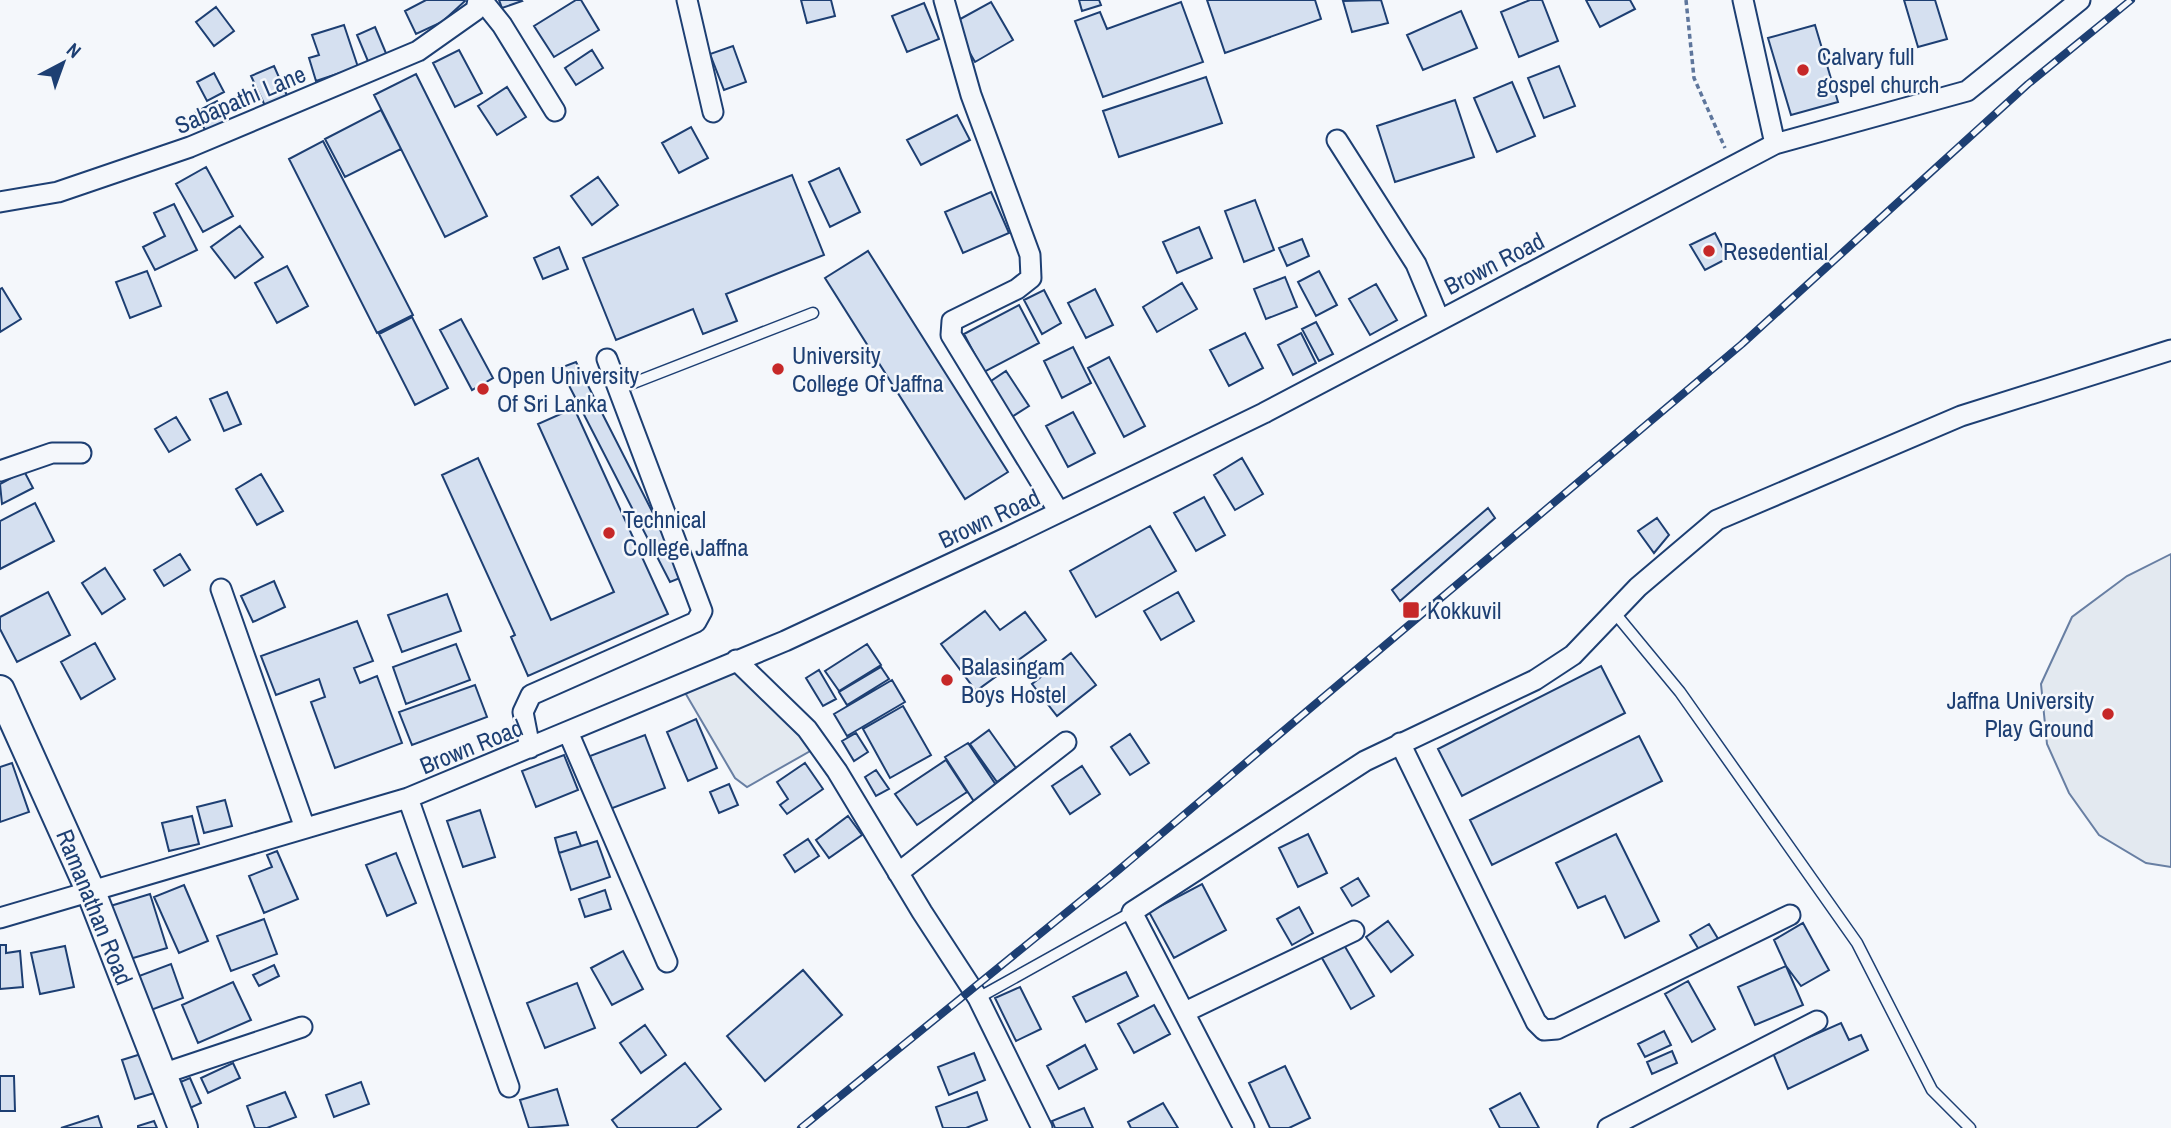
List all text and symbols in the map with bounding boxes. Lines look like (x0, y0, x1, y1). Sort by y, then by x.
north arrow (28, 28, 98, 98)
text: N (61, 37, 87, 64)
place label: Calvary full gospel church (1817, 40, 1940, 100)
street label: Sabapathi Lane (170, 57, 310, 141)
marker: Calvary full gospel church (1795, 62, 1811, 78)
street label: Brown Road (1438, 224, 1550, 302)
place label: Resedential (1723, 235, 1828, 267)
marker: Resedential (1701, 243, 1717, 259)
place label: University College Of Jaffna (792, 339, 944, 399)
place label: Open University Of Sri Lanka (497, 359, 639, 419)
marker: University College Of Jaffna (770, 361, 786, 377)
marker: Open University Of Sri Lanka (475, 381, 491, 397)
street label: Brown Road (933, 481, 1045, 555)
place label: Technical College Jaffna (623, 503, 749, 563)
marker: Technical College Jaffna (601, 525, 617, 541)
place label: Kokkuvil (1427, 594, 1501, 626)
marker: Kokkuvil (1401, 600, 1421, 620)
place label: Balasingam Boys Hostel (961, 650, 1066, 710)
marker: Balasingam Boys Hostel (939, 672, 955, 688)
place label: Jaffna University Play Ground (1947, 684, 2094, 744)
marker: Jaffna University Play Ground (2100, 706, 2116, 722)
street label: Brown Road (415, 711, 527, 781)
street label: Ramanathan Road (49, 824, 141, 990)

